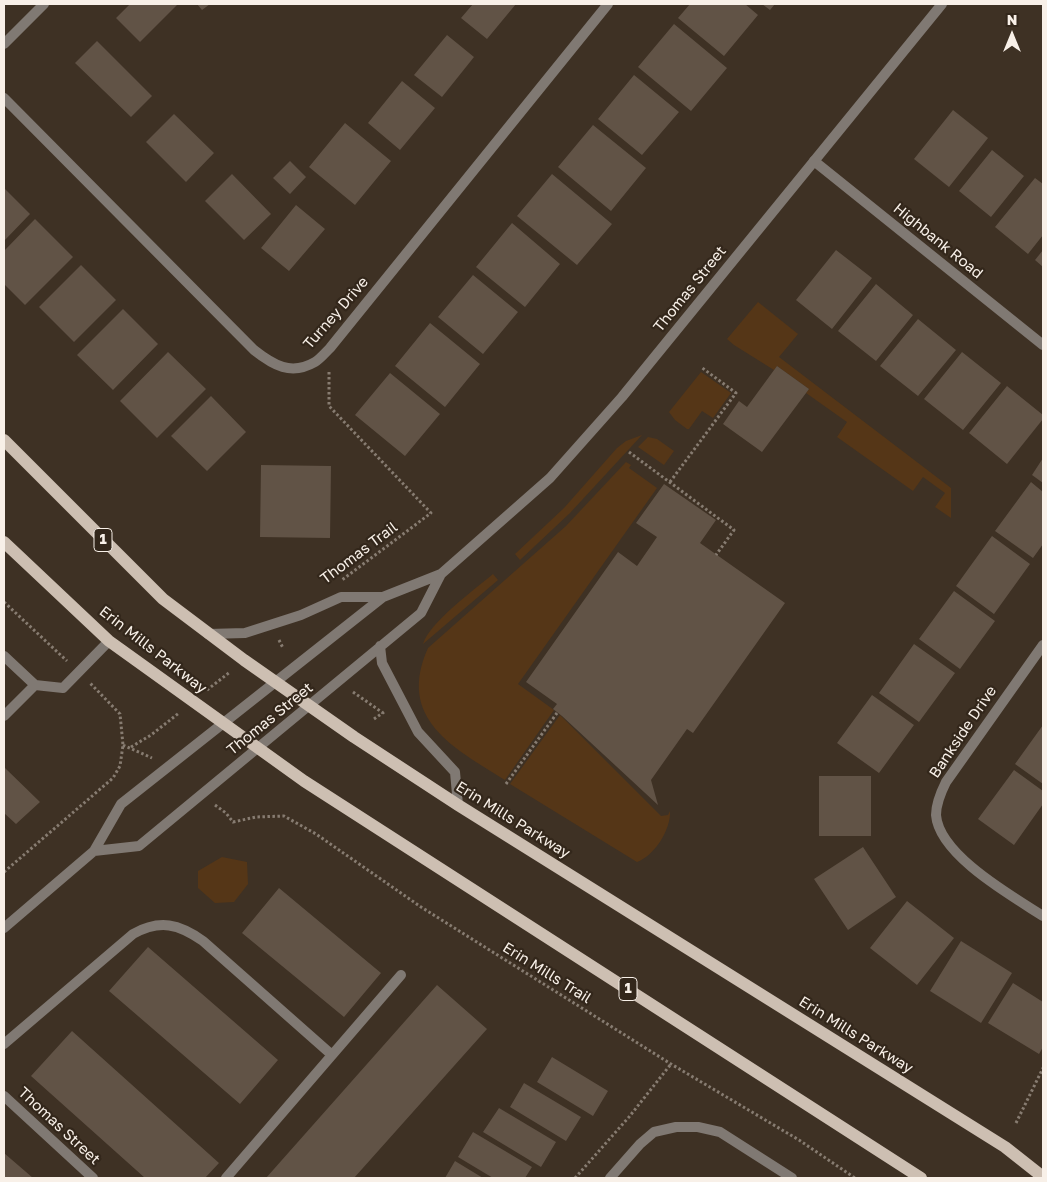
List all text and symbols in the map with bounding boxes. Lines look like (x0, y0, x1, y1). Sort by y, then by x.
north arrow (987, 10, 1037, 60)
text: N (1007, 11, 1017, 28)
street label: Highbank Road (890, 199, 986, 283)
street label: Thomas Street (650, 242, 730, 336)
street label: Turney Drive (300, 273, 372, 353)
street label: Thomas Trail (317, 518, 401, 588)
road number: 1 (94, 528, 112, 552)
street label: Erin Mills Parkway (96, 603, 210, 697)
street label: Thomas Street (223, 679, 317, 759)
street label: Bankside Drive (926, 683, 1000, 781)
street label: Erin Mills Parkway (453, 778, 573, 862)
street label: Erin Mills Trail (499, 939, 595, 1007)
road number: 1 (619, 978, 637, 1001)
street label: Erin Mills Parkway (796, 993, 916, 1077)
street label: Thomas Street (14, 1083, 104, 1169)

